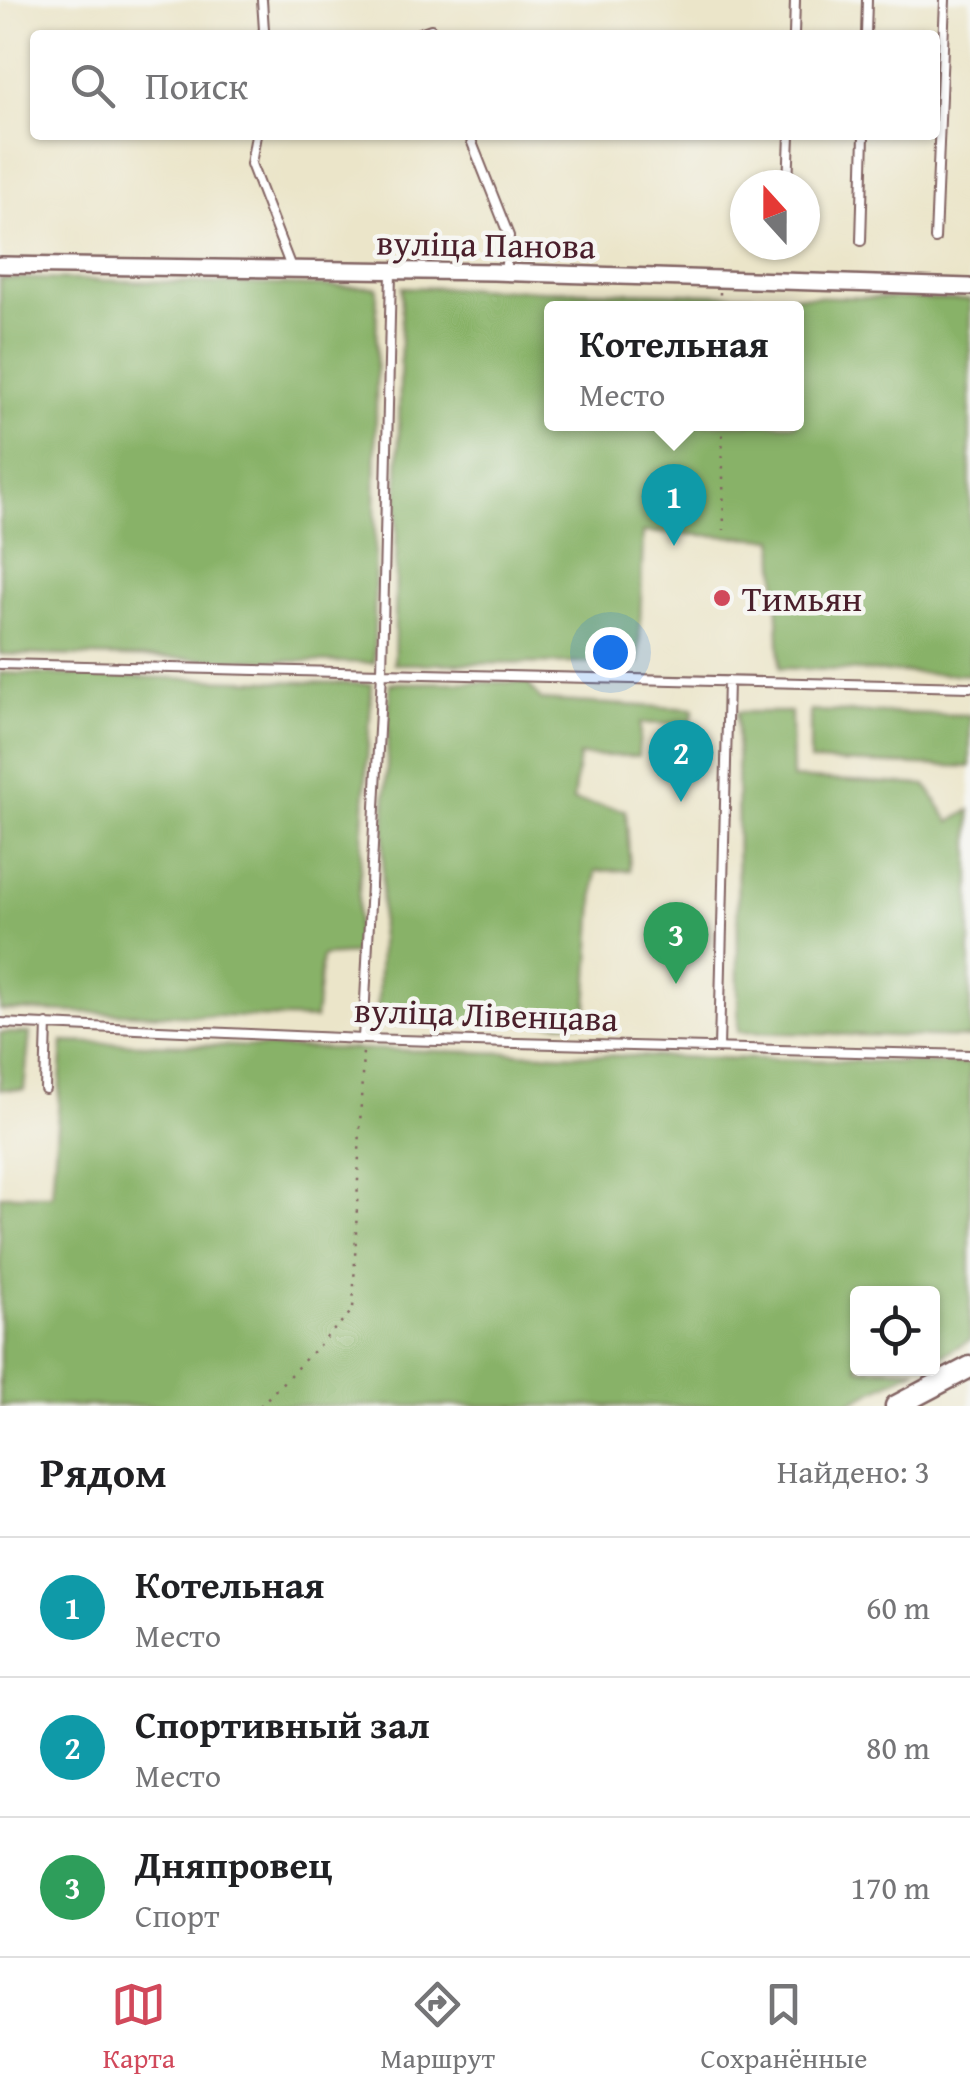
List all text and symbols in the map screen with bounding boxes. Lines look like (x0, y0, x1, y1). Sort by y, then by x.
search box (30, 30, 940, 140)
text: Поиск (145, 57, 248, 113)
icon: search (65, 58, 120, 113)
north arrow (730, 170, 820, 260)
street label: вуліца Панова (376, 217, 596, 271)
popup (544, 301, 804, 431)
text: Котельная (579, 315, 769, 371)
text: Место (579, 371, 665, 418)
pin: 1 (642, 464, 706, 546)
place label: Тимьян (742, 573, 862, 624)
marker: Тимьян (711, 587, 733, 609)
your location (585, 627, 636, 678)
pin: 2 (648, 720, 714, 802)
pin: 3 (644, 902, 708, 984)
street label: вуліца Лівенцава (353, 984, 619, 1044)
map controls (850, 1286, 940, 1376)
button: locate (850, 1286, 940, 1376)
text: Рядом (40, 1441, 167, 1502)
text: Найдено: 3 (777, 1448, 930, 1495)
text: Котельная (135, 1556, 324, 1612)
text: 1 (64, 1584, 81, 1631)
text: 60 m (866, 1584, 930, 1631)
text: Место (135, 1612, 221, 1659)
text: Спортивный зал (135, 1696, 430, 1752)
text: 2 (64, 1724, 81, 1771)
text: 80 m (866, 1724, 930, 1771)
text: Место (135, 1752, 221, 1799)
text: Дняпровец (135, 1836, 332, 1892)
text: 3 (64, 1864, 81, 1911)
text: 170 m (851, 1864, 930, 1911)
text: Спорт (135, 1892, 219, 1939)
tab: Карта (103, 1977, 175, 2078)
tab: Маршрут (381, 1977, 495, 2078)
tab: Сохранённые (700, 1977, 867, 2078)

